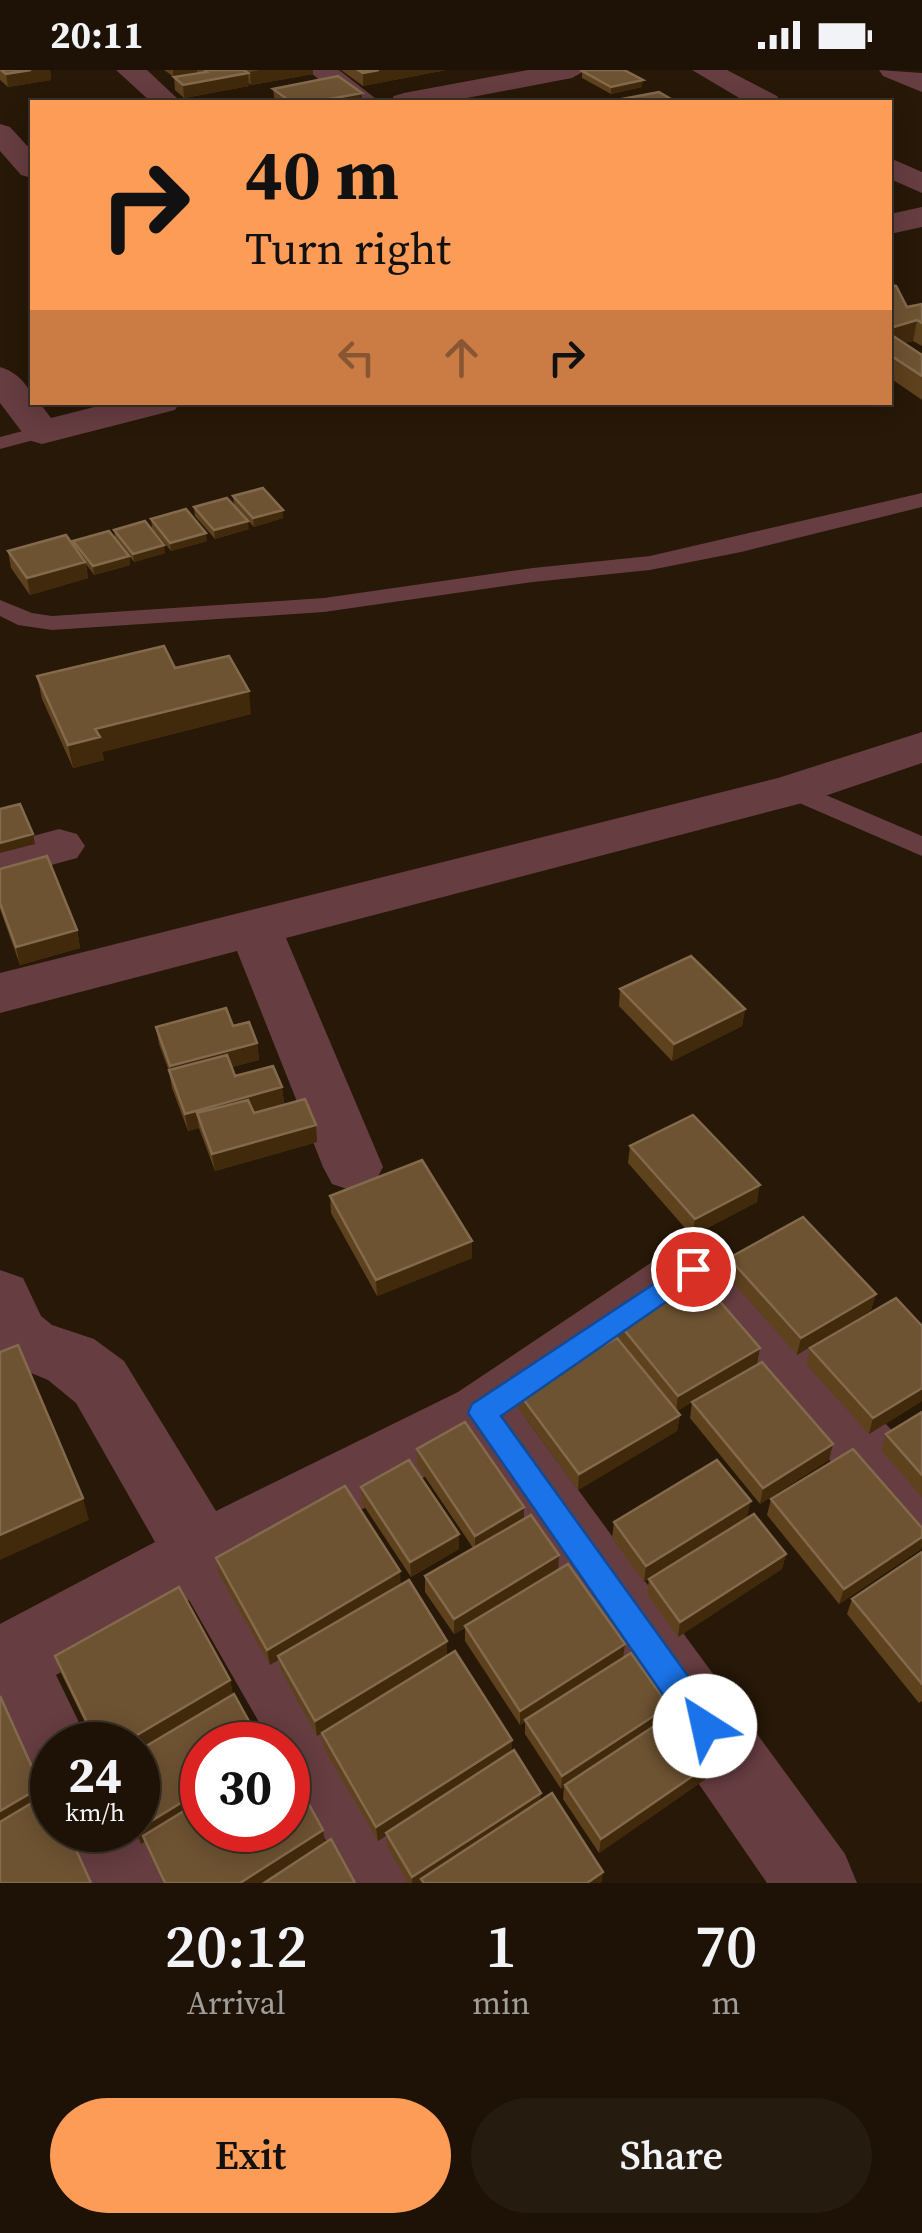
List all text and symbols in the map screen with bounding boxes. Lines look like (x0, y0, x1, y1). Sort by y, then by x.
text: 20:11 (50, 9, 144, 61)
text: 40 m (245, 126, 399, 222)
icon: right (80, 140, 210, 270)
text: Turn right (245, 217, 451, 279)
icon: left (329, 330, 384, 385)
icon: ahead (434, 330, 489, 385)
icon: right (539, 330, 594, 385)
pin (651, 1227, 736, 1312)
icon: arrive (666, 1242, 721, 1297)
position arrow (653, 1674, 757, 1778)
speed limit sign: 30 (180, 1722, 310, 1852)
text: 24 (68, 1740, 122, 1809)
text: km/h (65, 1795, 125, 1829)
text: 20:12 (165, 1905, 308, 1987)
text: 1 (486, 1905, 517, 1987)
text: 70 (695, 1905, 757, 1987)
text: Arrival (187, 1981, 286, 2025)
text: min (472, 1981, 530, 2025)
text: m (712, 1981, 740, 2025)
button: Exit (50, 2098, 451, 2213)
button: Share (471, 2098, 872, 2213)

